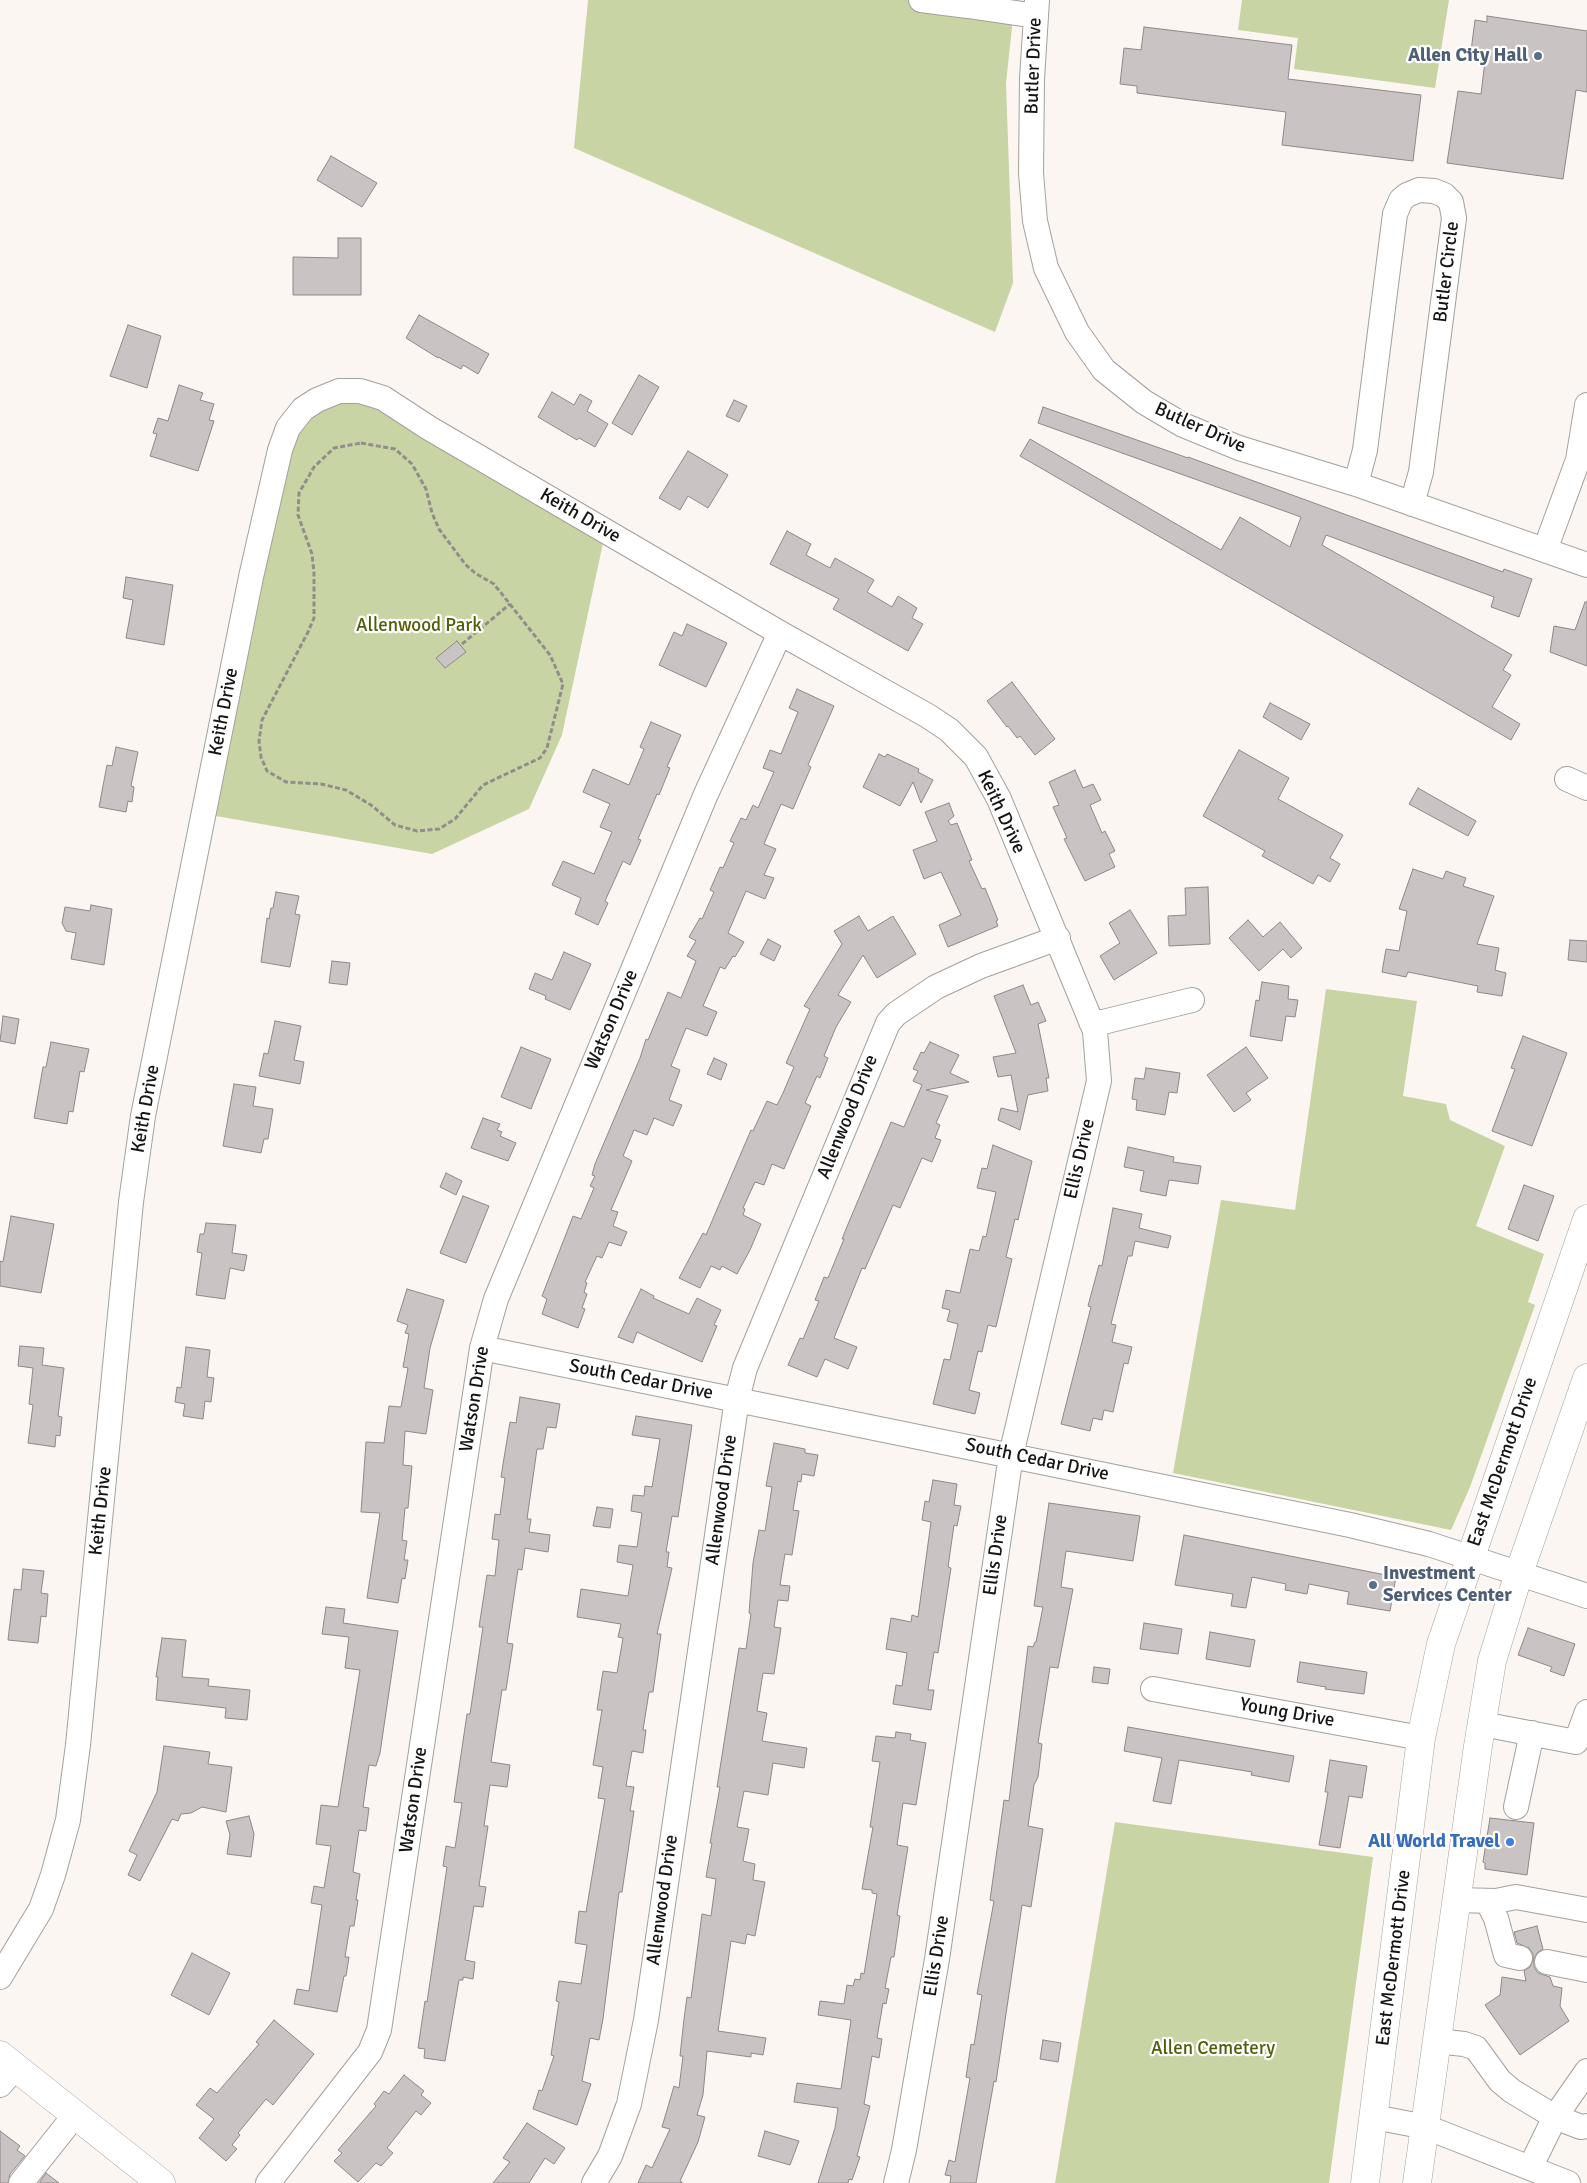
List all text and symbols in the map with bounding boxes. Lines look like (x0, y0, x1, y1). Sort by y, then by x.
street label: Butler Drive (1021, 17, 1047, 115)
place label: Allen City Hall (1408, 45, 1528, 67)
marker: Allen City Hall (1532, 50, 1544, 62)
street label: Butler Circle (1429, 220, 1465, 324)
street label: Butler Drive (1151, 398, 1249, 458)
street label: Keith Drive (536, 484, 624, 548)
park label: Allenwood Park (356, 615, 482, 637)
street label: Keith Drive (204, 666, 244, 758)
street label: Keith Drive (972, 767, 1030, 857)
street label: Watson Drive (581, 966, 643, 1074)
street label: Allenwood Drive (813, 1052, 883, 1182)
street label: Keith Drive (127, 1063, 165, 1155)
street label: Ellis Drive (1060, 1117, 1100, 1201)
street label: Watson Drive (455, 1344, 495, 1454)
street label: South Cedar Drive (567, 1355, 715, 1405)
street label: East McDermott Drive (1463, 1374, 1543, 1550)
street label: Allenwood Drive (702, 1433, 742, 1567)
street label: South Cedar Drive (963, 1434, 1111, 1486)
street label: Keith Drive (85, 1465, 117, 1557)
street label: Ellis Drive (979, 1513, 1013, 1597)
place label: Investment Services Center (1383, 1563, 1512, 1607)
marker: Investment Services Center (1367, 1579, 1379, 1591)
street label: Young Drive (1238, 1693, 1336, 1733)
street label: Watson Drive (395, 1746, 433, 1854)
place label: All World Travel (1368, 1831, 1500, 1853)
street label: Allenwood Drive (643, 1833, 683, 1967)
marker: All World Travel (1504, 1836, 1516, 1848)
street label: East McDermott Drive (1372, 1869, 1416, 2047)
street label: Ellis Drive (919, 1914, 955, 1998)
park label: Allen Cemetery (1151, 2038, 1275, 2060)

